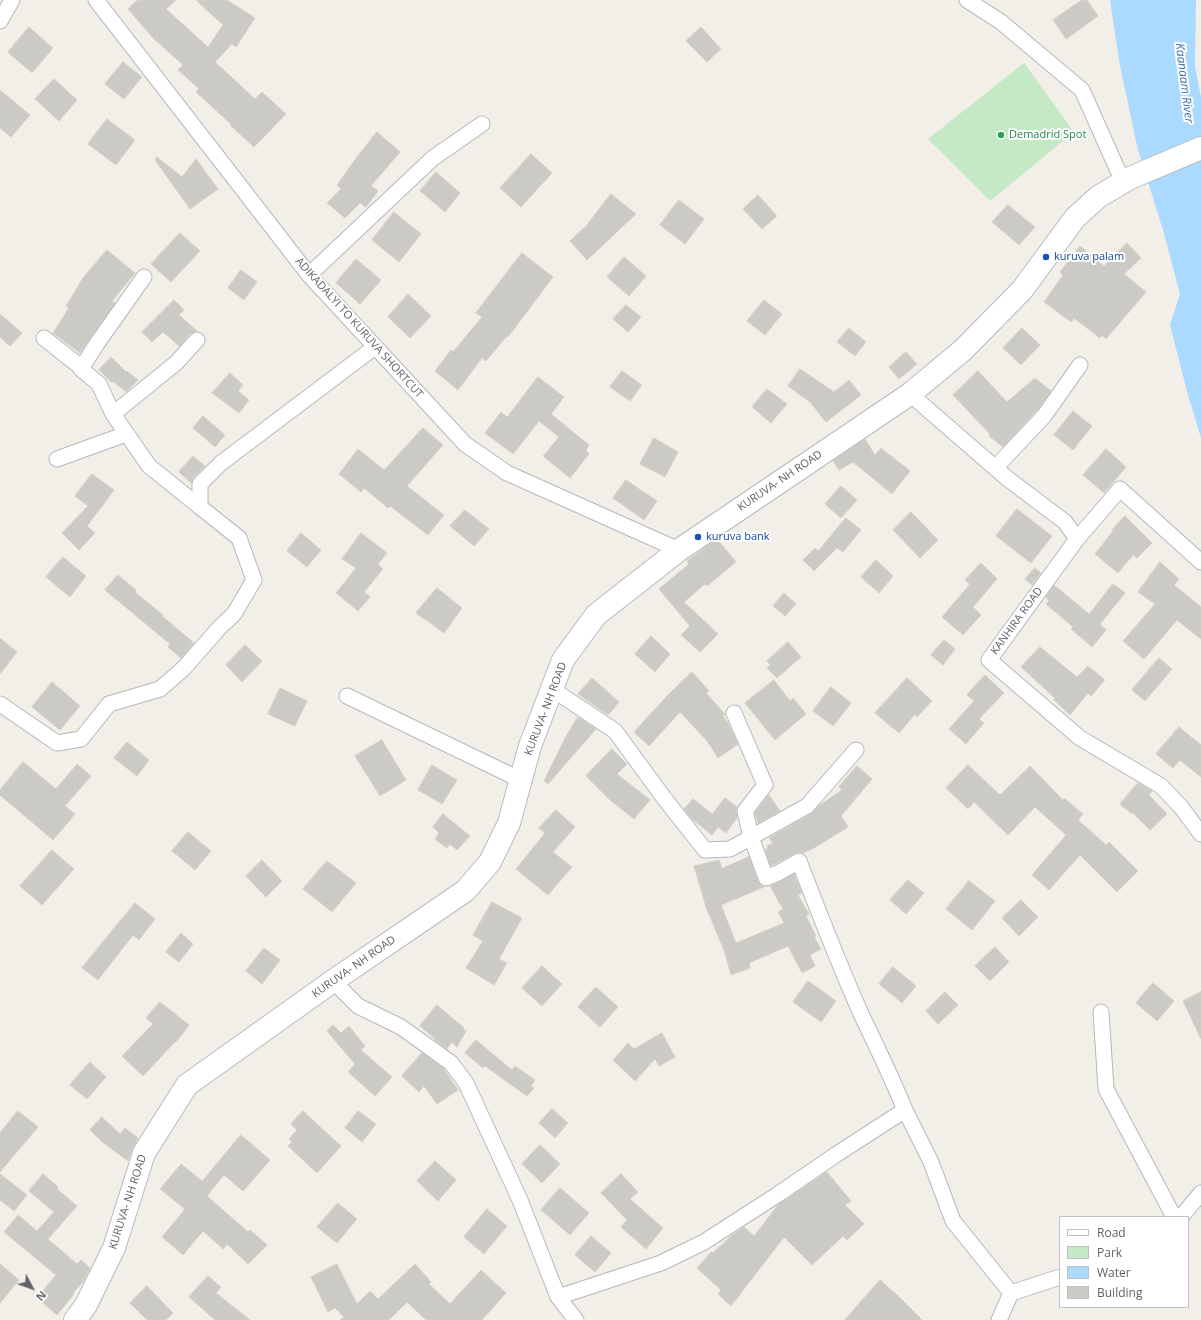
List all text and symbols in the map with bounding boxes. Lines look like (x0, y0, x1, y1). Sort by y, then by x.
water label: Kaanaam River (1172, 42, 1196, 124)
place label: Demadrid Spot (1009, 128, 1086, 142)
marker: Demadrid Spot (996, 130, 1006, 140)
place label: kuruva palam (1054, 250, 1124, 264)
marker: kuruva palam (1041, 252, 1051, 262)
street label: ADIKADALYI TO KURUVA SHORTCUT (292, 255, 426, 401)
street label: KURUVA- NH ROAD (735, 448, 825, 514)
place label: kuruva bank (706, 530, 770, 544)
marker: kuruva bank (693, 532, 703, 542)
street label: KANHIRA ROAD (988, 585, 1046, 657)
street label: KURUVA- NH ROAD (522, 660, 570, 758)
street label: KURUVA- NH ROAD (310, 933, 398, 1001)
street label: KURUVA- NH ROAD (106, 1153, 150, 1251)
legend (1059, 1216, 1189, 1308)
text: Road (1097, 1224, 1126, 1241)
text: Park (1097, 1244, 1122, 1261)
text: Water (1097, 1264, 1131, 1281)
north arrow (12, 1268, 52, 1308)
text: Building (1097, 1284, 1142, 1301)
text: N (33, 1288, 50, 1304)

